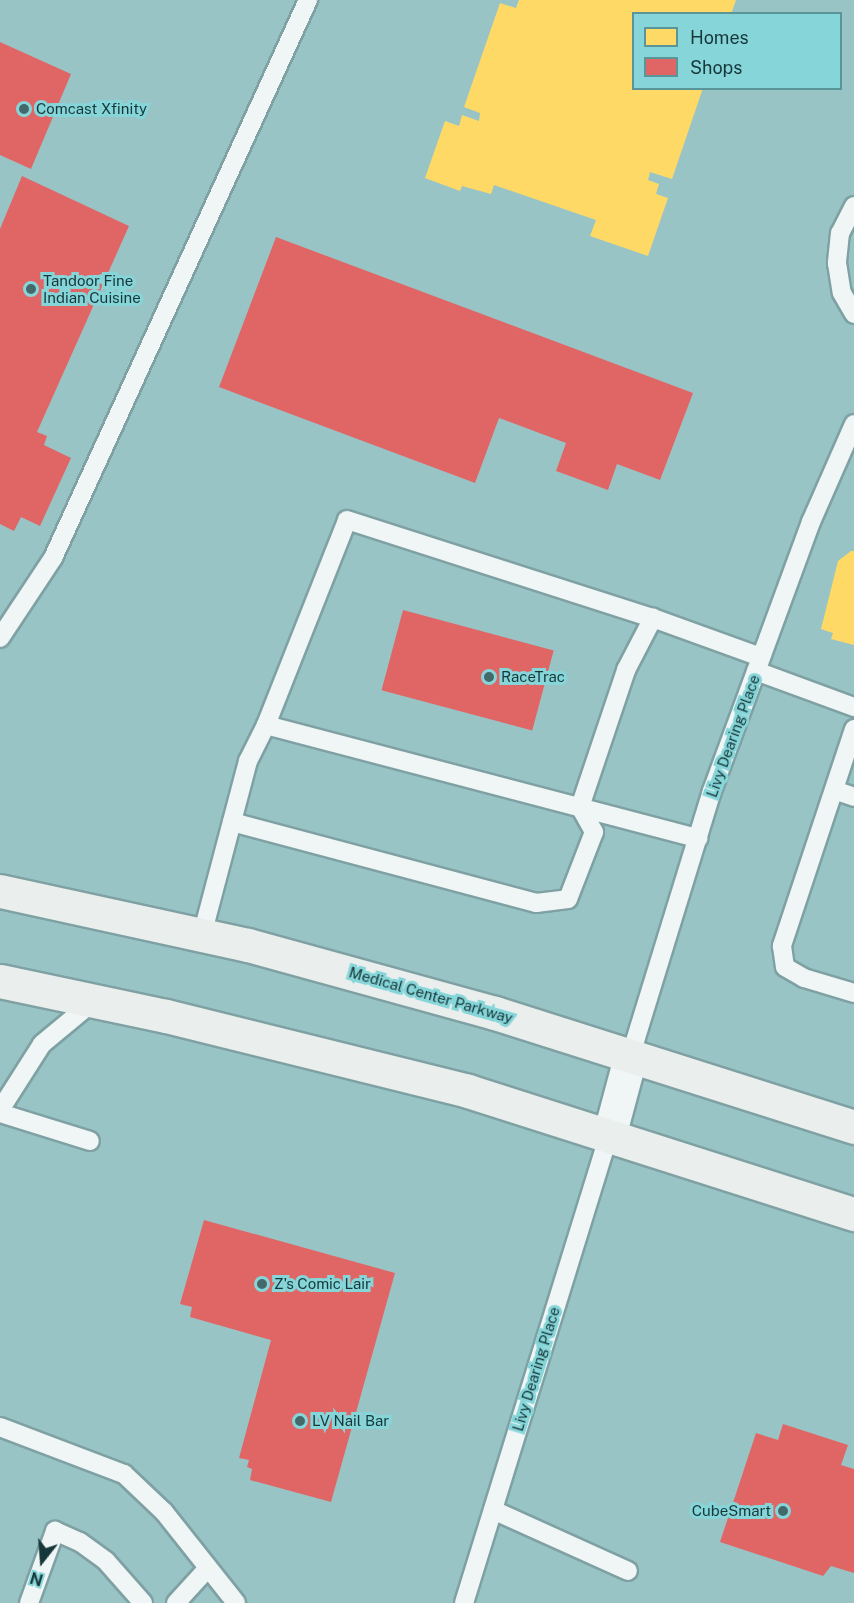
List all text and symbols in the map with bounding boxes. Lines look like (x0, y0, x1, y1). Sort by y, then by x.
legend (632, 12, 842, 90)
text: Homes (690, 27, 749, 48)
text: Shops (690, 57, 742, 78)
place label: Comcast Xfinity (36, 100, 147, 118)
marker: Comcast Xfinity (17, 102, 31, 116)
place label: Tandoor Fine Indian Cuisine (43, 271, 141, 306)
marker: Tandoor Fine Indian Cuisine (24, 282, 38, 296)
place label: RaceTrac (501, 668, 565, 686)
marker: RaceTrac (482, 670, 496, 684)
street label: Livy Dearing Place (702, 672, 764, 800)
street label: Medical Center Parkway (347, 963, 515, 1027)
place label: Z's Comic Lair (274, 1275, 371, 1293)
marker: Z's Comic Lair (255, 1277, 269, 1291)
street label: Livy Dearing Place (509, 1305, 563, 1433)
place label: LV Nail Bar (312, 1412, 389, 1430)
marker: LV Nail Bar (293, 1414, 307, 1428)
place label: CubeSmart (692, 1502, 771, 1520)
marker: CubeSmart (776, 1504, 790, 1518)
north arrow (12, 1531, 72, 1591)
text: N (28, 1568, 45, 1590)

